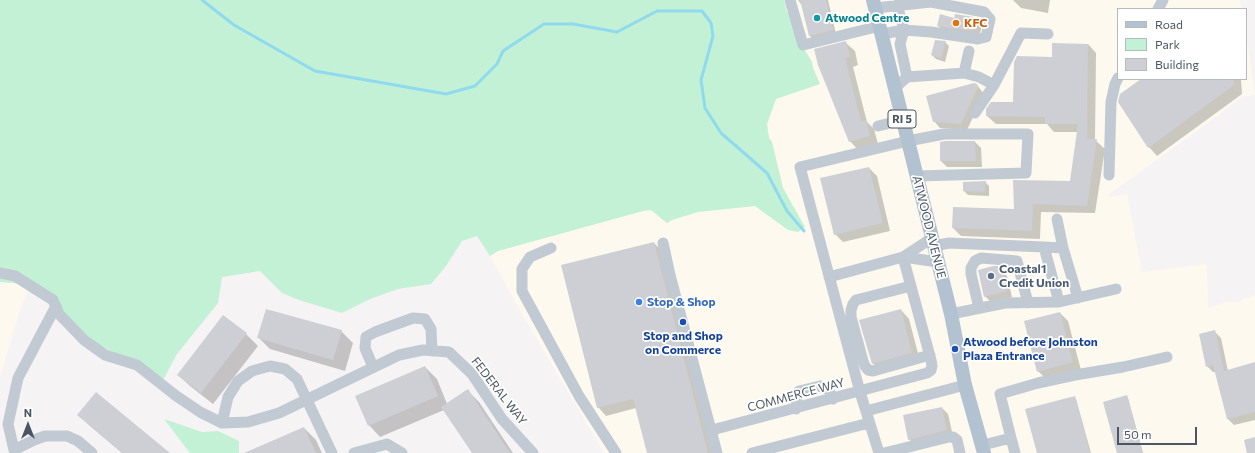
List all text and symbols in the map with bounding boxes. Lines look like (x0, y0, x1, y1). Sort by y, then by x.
legend (1117, 8, 1247, 80)
place label: Atwood Centre (825, 11, 909, 25)
marker: Atwood Centre (812, 13, 822, 23)
place label: KFC (964, 16, 988, 30)
text: Road (1155, 17, 1183, 31)
marker: KFC (951, 18, 961, 28)
text: Park (1155, 37, 1180, 51)
text: Building (1155, 57, 1199, 71)
road number: RI 5 (888, 110, 916, 128)
street label: ATWOOD AVENUE (909, 174, 949, 280)
place label: Coastal1 Credit Union (999, 262, 1069, 290)
marker: Coastal1 Credit Union (986, 271, 996, 281)
place label: Stop & Shop (647, 295, 716, 309)
marker: Stop & Shop (634, 297, 644, 307)
marker: Stop and Shop on Commerce (678, 317, 688, 327)
place label: Stop and Shop on Commerce (643, 329, 723, 357)
place label: Atwood before Johnston Plaza Entrance (963, 335, 1098, 363)
marker: Atwood before Johnston Plaza Entrance (950, 344, 960, 354)
street label: FEDERAL WAY (468, 354, 530, 428)
street label: COMMERCE WAY (746, 375, 846, 415)
north arrow (8, 405, 48, 445)
text: N (24, 406, 32, 419)
scale bar (1119, 419, 1199, 445)
text: 50 m (1124, 427, 1152, 441)

